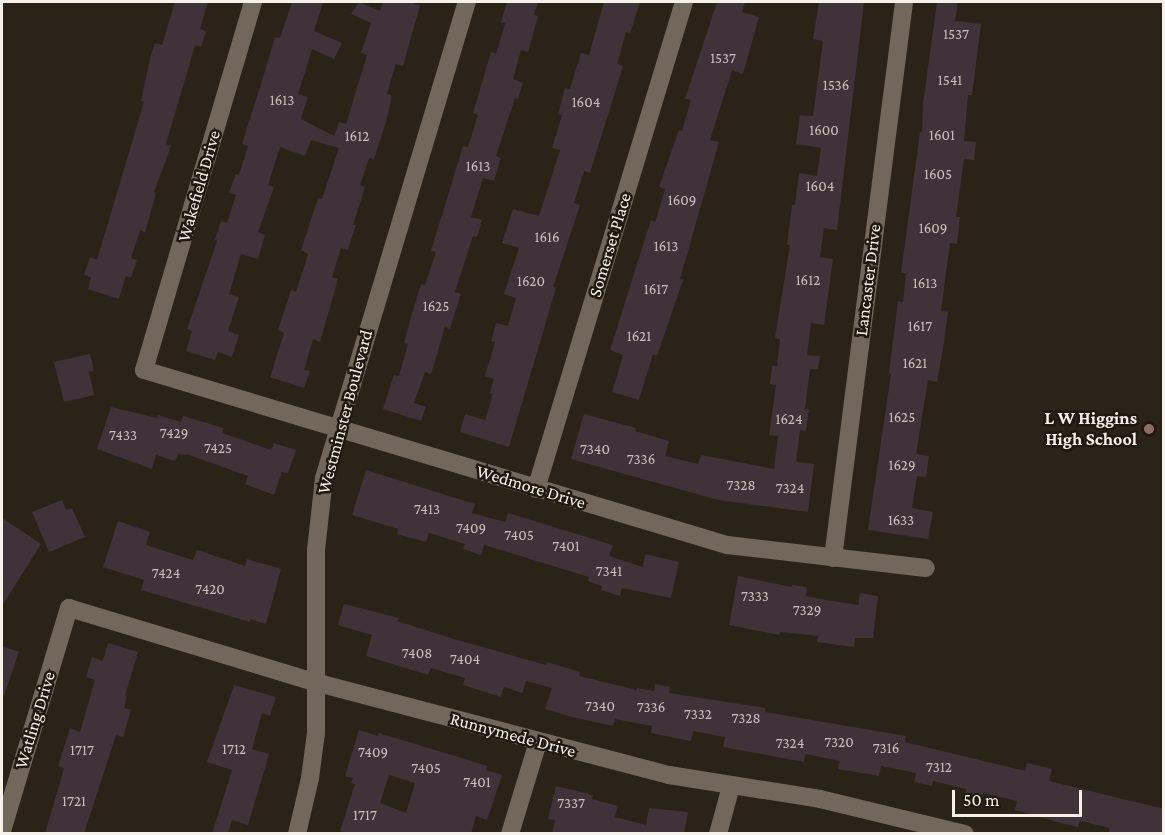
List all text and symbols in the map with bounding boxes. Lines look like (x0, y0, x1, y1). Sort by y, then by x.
house number: 1537 (943, 26, 969, 44)
house number: 1537 (710, 50, 736, 68)
house number: 1541 (938, 72, 962, 90)
house number: 1536 (823, 77, 849, 95)
house number: 1613 (270, 92, 294, 110)
house number: 1604 (572, 94, 600, 112)
house number: 1600 (809, 122, 839, 140)
house number: 1601 (929, 127, 955, 145)
street label: Wakefield Drive (173, 128, 225, 244)
house number: 1612 (345, 128, 369, 146)
house number: 1613 (466, 158, 490, 176)
house number: 1605 (924, 166, 952, 184)
house number: 1604 (806, 178, 834, 196)
street label: Somerset Place (584, 190, 636, 300)
house number: 1609 (668, 192, 696, 210)
house number: 1609 (919, 220, 947, 238)
street label: Lancaster Drive (850, 223, 886, 337)
house number: 1616 (534, 229, 560, 247)
house number: 1613 (654, 238, 678, 256)
house number: 1612 (796, 272, 820, 290)
house number: 1620 (517, 273, 545, 291)
house number: 1613 (913, 275, 937, 293)
house number: 1617 (644, 281, 668, 299)
house number: 1625 (423, 298, 449, 316)
house number: 1617 (908, 318, 932, 336)
street label: Westminster Boulevard (313, 328, 377, 496)
house number: 1621 (627, 328, 651, 346)
house number: 1621 (903, 355, 927, 373)
place label: L W Higgins High School (1045, 408, 1137, 450)
house number: 1625 (889, 409, 915, 427)
house number: 1624 (775, 411, 803, 429)
marker: L W Higgins High School (1142, 422, 1156, 436)
house number: 7429 (160, 425, 188, 443)
house number: 7433 (109, 427, 137, 445)
house number: 7425 (204, 440, 232, 458)
house number: 7340 (580, 441, 610, 459)
house number: 7336 (627, 451, 655, 469)
house number: 1629 (888, 457, 916, 475)
street label: Wedmore Drive (474, 460, 588, 514)
house number: 7328 (726, 477, 756, 495)
house number: 7324 (776, 480, 804, 498)
house number: 7413 (414, 501, 440, 519)
house number: 1633 (888, 512, 914, 530)
house number: 7409 (456, 520, 486, 538)
house number: 7405 (504, 527, 534, 545)
house number: 7401 (552, 538, 580, 556)
house number: 7341 (596, 563, 622, 581)
house number: 7424 (152, 565, 180, 583)
house number: 7420 (195, 581, 225, 599)
house number: 7333 (741, 588, 769, 606)
house number: 7329 (793, 602, 821, 620)
house number: 7408 (402, 645, 432, 663)
house number: 7404 (450, 651, 480, 669)
street label: Watling Drive (10, 669, 60, 771)
house number: 7340 (585, 698, 615, 716)
house number: 7336 (637, 699, 665, 717)
house number: 7332 (684, 706, 712, 724)
street label: Runnymede Drive (448, 708, 578, 762)
house number: 7328 (731, 710, 761, 728)
house number: 7320 (824, 734, 854, 752)
house number: 7324 (776, 735, 804, 753)
house number: 7316 (873, 740, 899, 758)
house number: 1712 (222, 741, 246, 759)
house number: 1717 (70, 742, 94, 760)
house number: 7409 (358, 744, 388, 762)
house number: 7312 (926, 759, 952, 777)
house number: 7405 (411, 760, 441, 778)
house number: 7401 (463, 774, 491, 792)
scale bar (955, 778, 1086, 816)
text: 50 m (963, 790, 1000, 810)
house number: 1721 (62, 793, 86, 811)
house number: 7337 (557, 795, 585, 813)
house number: 1717 (353, 807, 377, 825)

